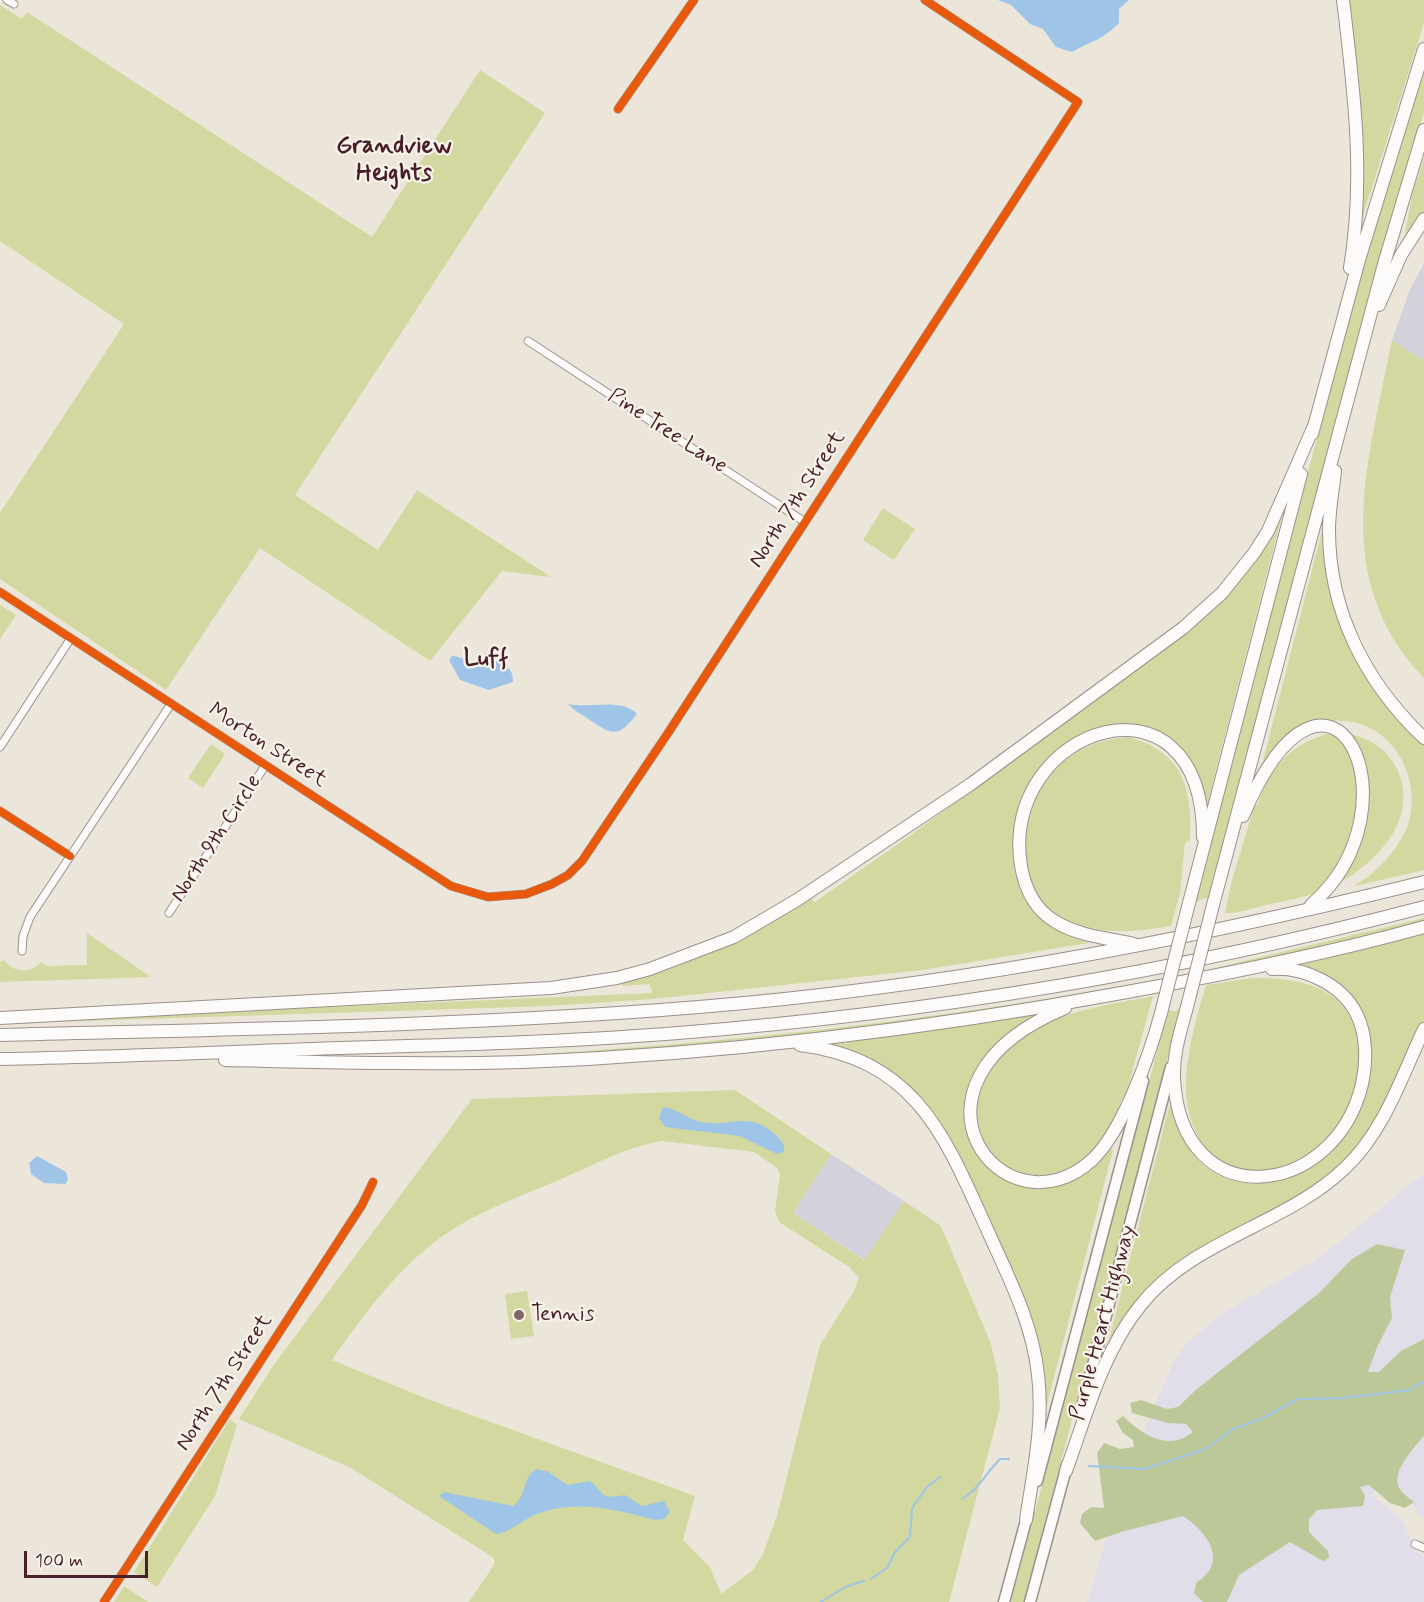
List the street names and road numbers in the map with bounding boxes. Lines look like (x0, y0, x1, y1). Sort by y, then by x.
street label: Pine Tree Lane (602, 384, 732, 480)
street label: North 7th Street (744, 427, 852, 573)
street label: Morton Street (203, 698, 331, 794)
street label: North 9th Circle (166, 770, 268, 908)
street label: Purple Heart Highway (1065, 1223, 1143, 1423)
street label: North 7th Street (171, 1310, 279, 1456)

